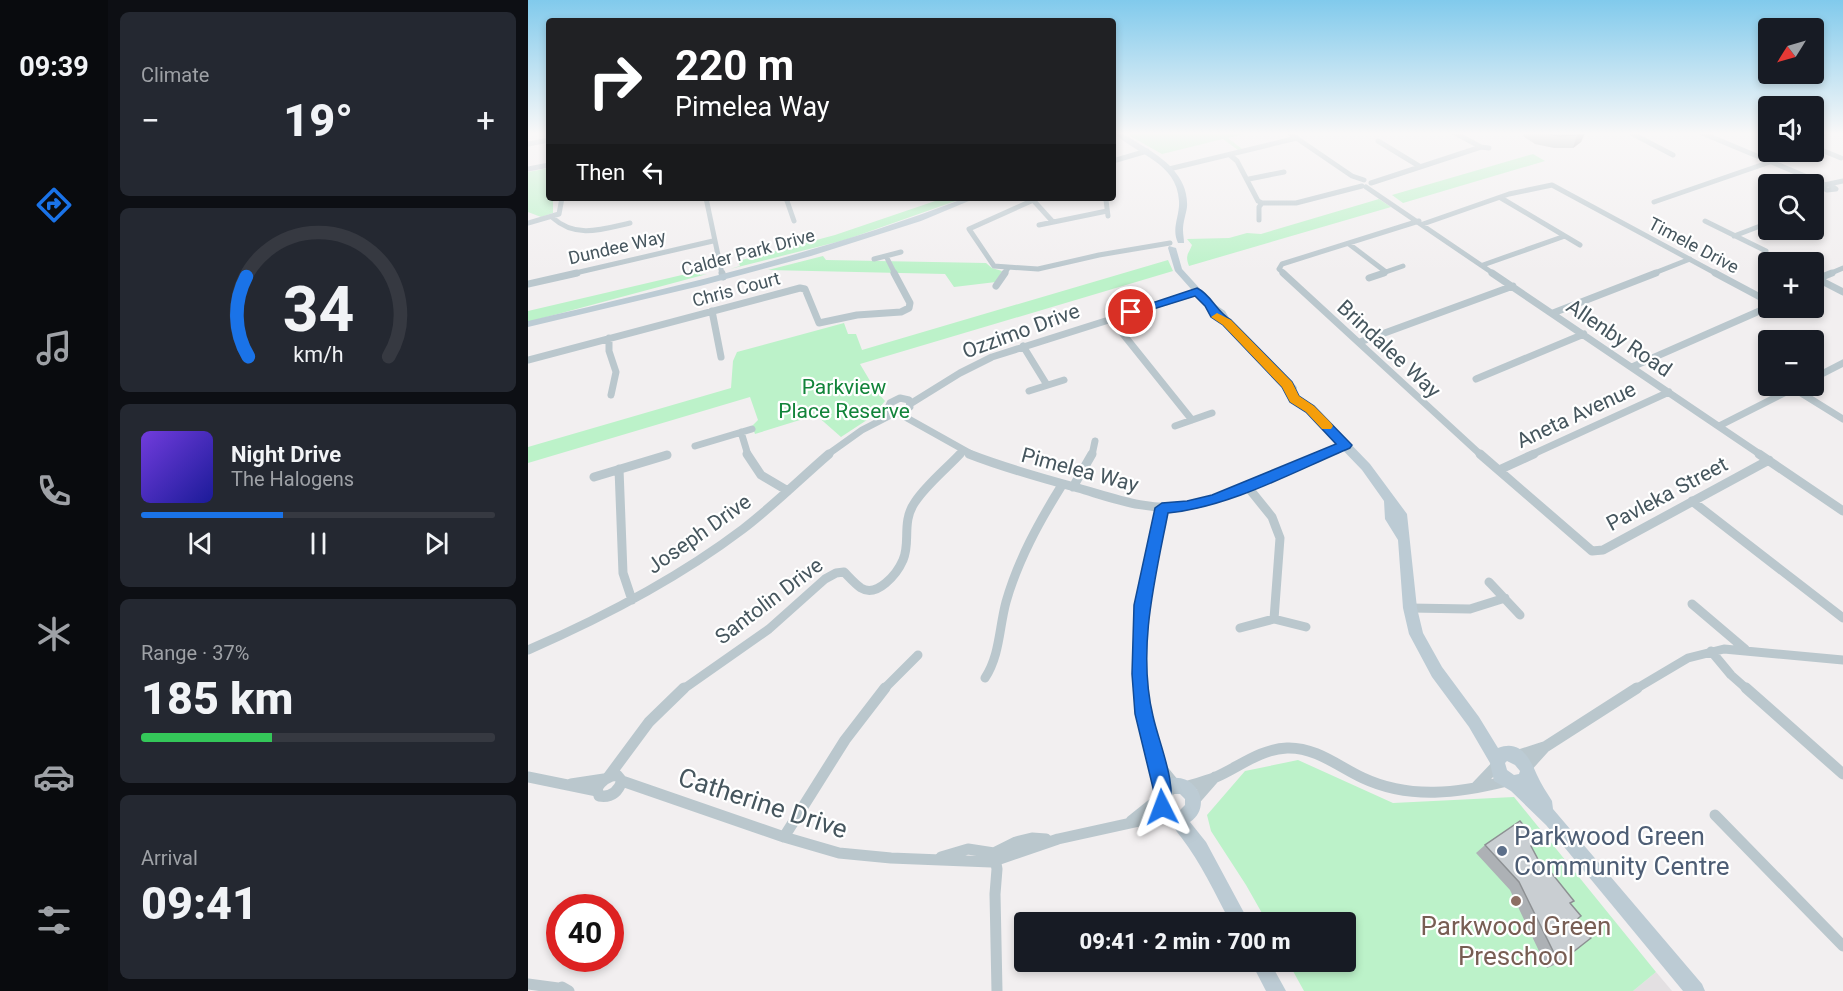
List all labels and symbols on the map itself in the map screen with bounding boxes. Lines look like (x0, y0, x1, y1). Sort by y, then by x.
north arrow (1758, 18, 1824, 84)
street label: Timele Drive (1645, 212, 1743, 278)
street label: Calder Park Drive (679, 224, 817, 280)
street label: Dundee Way (566, 226, 668, 268)
street label: Chris Court (690, 267, 782, 311)
pin (1105, 286, 1156, 337)
street label: Allenby Road (1562, 294, 1676, 382)
street label: Brindalee Way (1332, 295, 1446, 403)
street label: Ozzimo Drive (959, 299, 1083, 363)
park label: Parkview Place Reserve (778, 375, 910, 423)
street label: Aneta Avenue (1513, 377, 1639, 453)
street label: Pimelea Way (1019, 443, 1141, 497)
street label: Pavleka Street (1602, 452, 1732, 536)
street label: Joseph Drive (642, 489, 756, 579)
street label: Santolin Drive (711, 553, 827, 649)
street label: Catherine Drive (675, 762, 851, 844)
position arrow (1130, 775, 1194, 839)
place label: Parkwood Green Community Centre (1514, 821, 1730, 881)
marker: Parkwood Green Community Centre (1495, 844, 1509, 858)
speed limit sign: 40 (546, 894, 624, 972)
marker: Parkwood Green Preschool (1509, 894, 1523, 908)
place label: Parkwood Green Preschool (1421, 911, 1611, 971)

